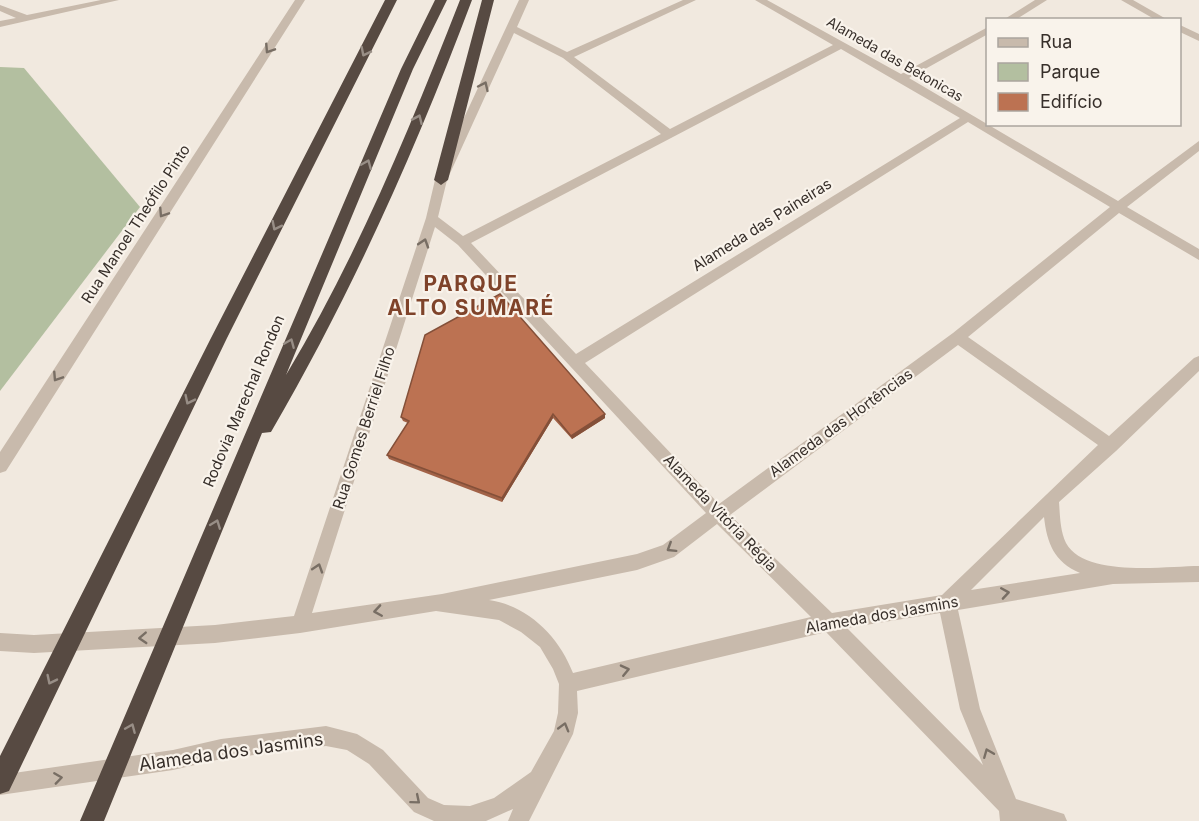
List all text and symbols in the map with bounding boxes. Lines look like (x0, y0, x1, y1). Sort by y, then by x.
street label: Alameda das Betonicas (824, 13, 966, 105)
legend (986, 18, 1181, 126)
text: Rua (1040, 31, 1072, 52)
one-way arrow (264, 43, 276, 53)
one-way arrow (360, 46, 372, 57)
text: Parque (1040, 61, 1100, 82)
one-way arrow (477, 82, 489, 93)
text: Edifício (1040, 91, 1103, 112)
one-way arrow (411, 115, 423, 126)
street label: Rua Manoel Theófilo Pinto (77, 141, 194, 307)
one-way arrow (360, 159, 372, 170)
street label: Alameda das Paineiras (689, 174, 835, 275)
one-way arrow (158, 207, 170, 217)
one-way arrow (272, 220, 284, 231)
one-way arrow (417, 238, 429, 249)
district label: PARQUE ALTO SUMARÉ (387, 271, 555, 320)
street label: Rodovia Marechal Rondon (199, 312, 288, 490)
one-way arrow (283, 339, 295, 350)
street label: Rua Gomes Berriel Filho (328, 344, 399, 512)
street label: Alameda das Hortências (765, 364, 916, 481)
one-way arrow (53, 370, 64, 381)
one-way arrow (184, 394, 196, 405)
street label: Alameda Vitória Régia (660, 450, 781, 575)
one-way arrow (208, 519, 221, 529)
one-way arrow (667, 540, 677, 552)
one-way arrow (311, 563, 324, 574)
one-way arrow (1000, 588, 1010, 600)
street label: Alameda dos Jasmins (804, 592, 960, 637)
one-way arrow (373, 605, 383, 617)
one-way arrow (138, 631, 147, 644)
one-way arrow (620, 665, 630, 678)
one-way arrow (46, 674, 58, 685)
one-way arrow (557, 722, 569, 733)
one-way arrow (124, 724, 136, 735)
street label: Alameda dos Jasmins (137, 728, 324, 775)
one-way arrow (982, 748, 995, 759)
one-way arrow (53, 772, 63, 784)
one-way arrow (409, 792, 420, 803)

